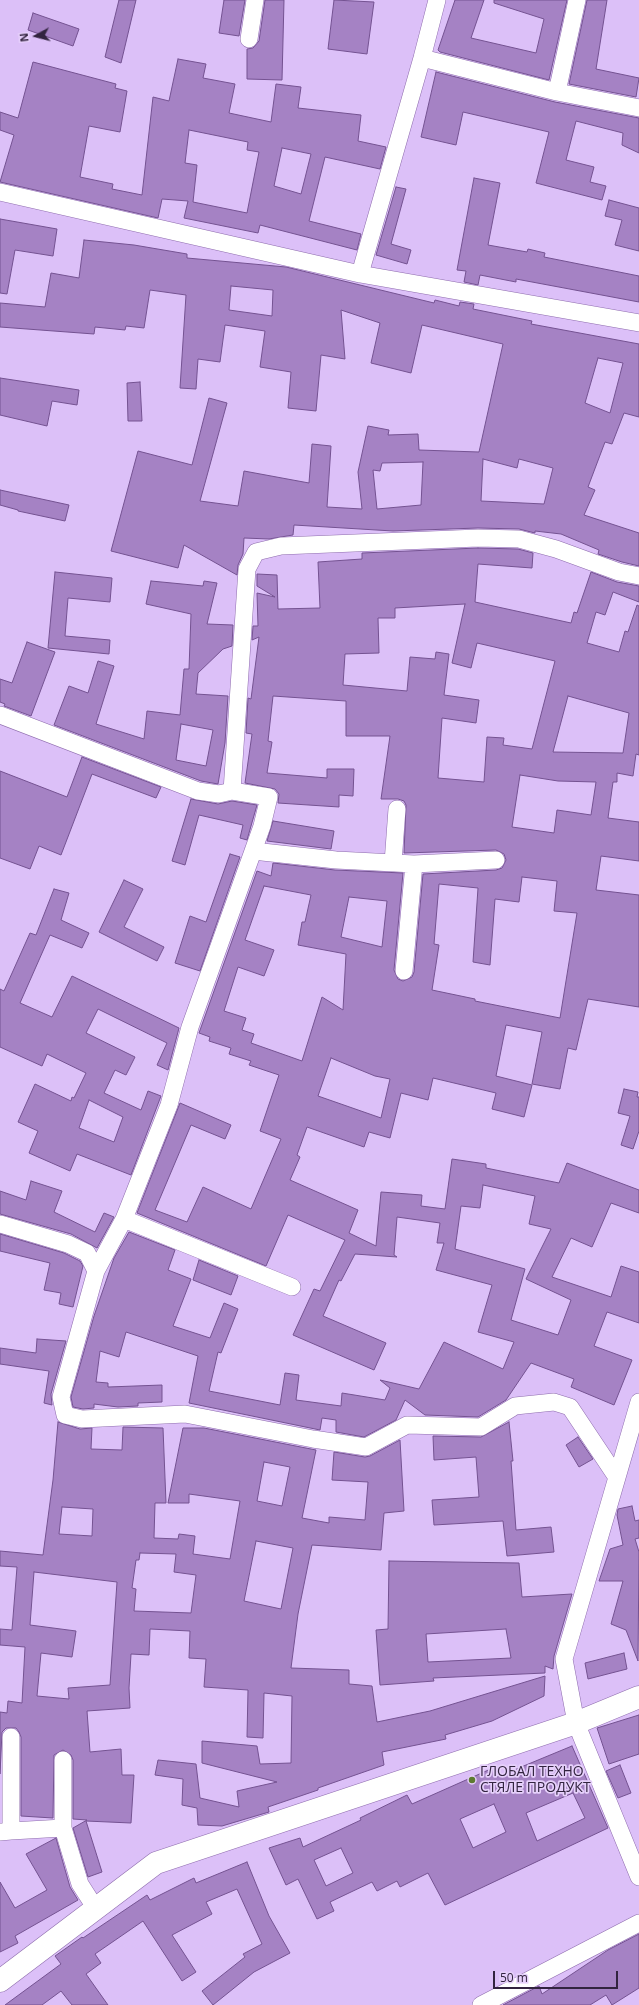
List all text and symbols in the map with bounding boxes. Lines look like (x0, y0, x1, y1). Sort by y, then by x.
north arrow (16, 16, 56, 56)
text: N (16, 32, 32, 43)
place label: ГЛОБАЛ ТЕХНО СТЯЛЕ ПРОДУКТ (480, 1764, 591, 1796)
marker: ГЛОБАЛ ТЕХНО СТЯЛЕ ПРОДУКТ (467, 1775, 477, 1785)
scale bar (495, 1963, 620, 1989)
text: 50 m (500, 1969, 528, 1986)

